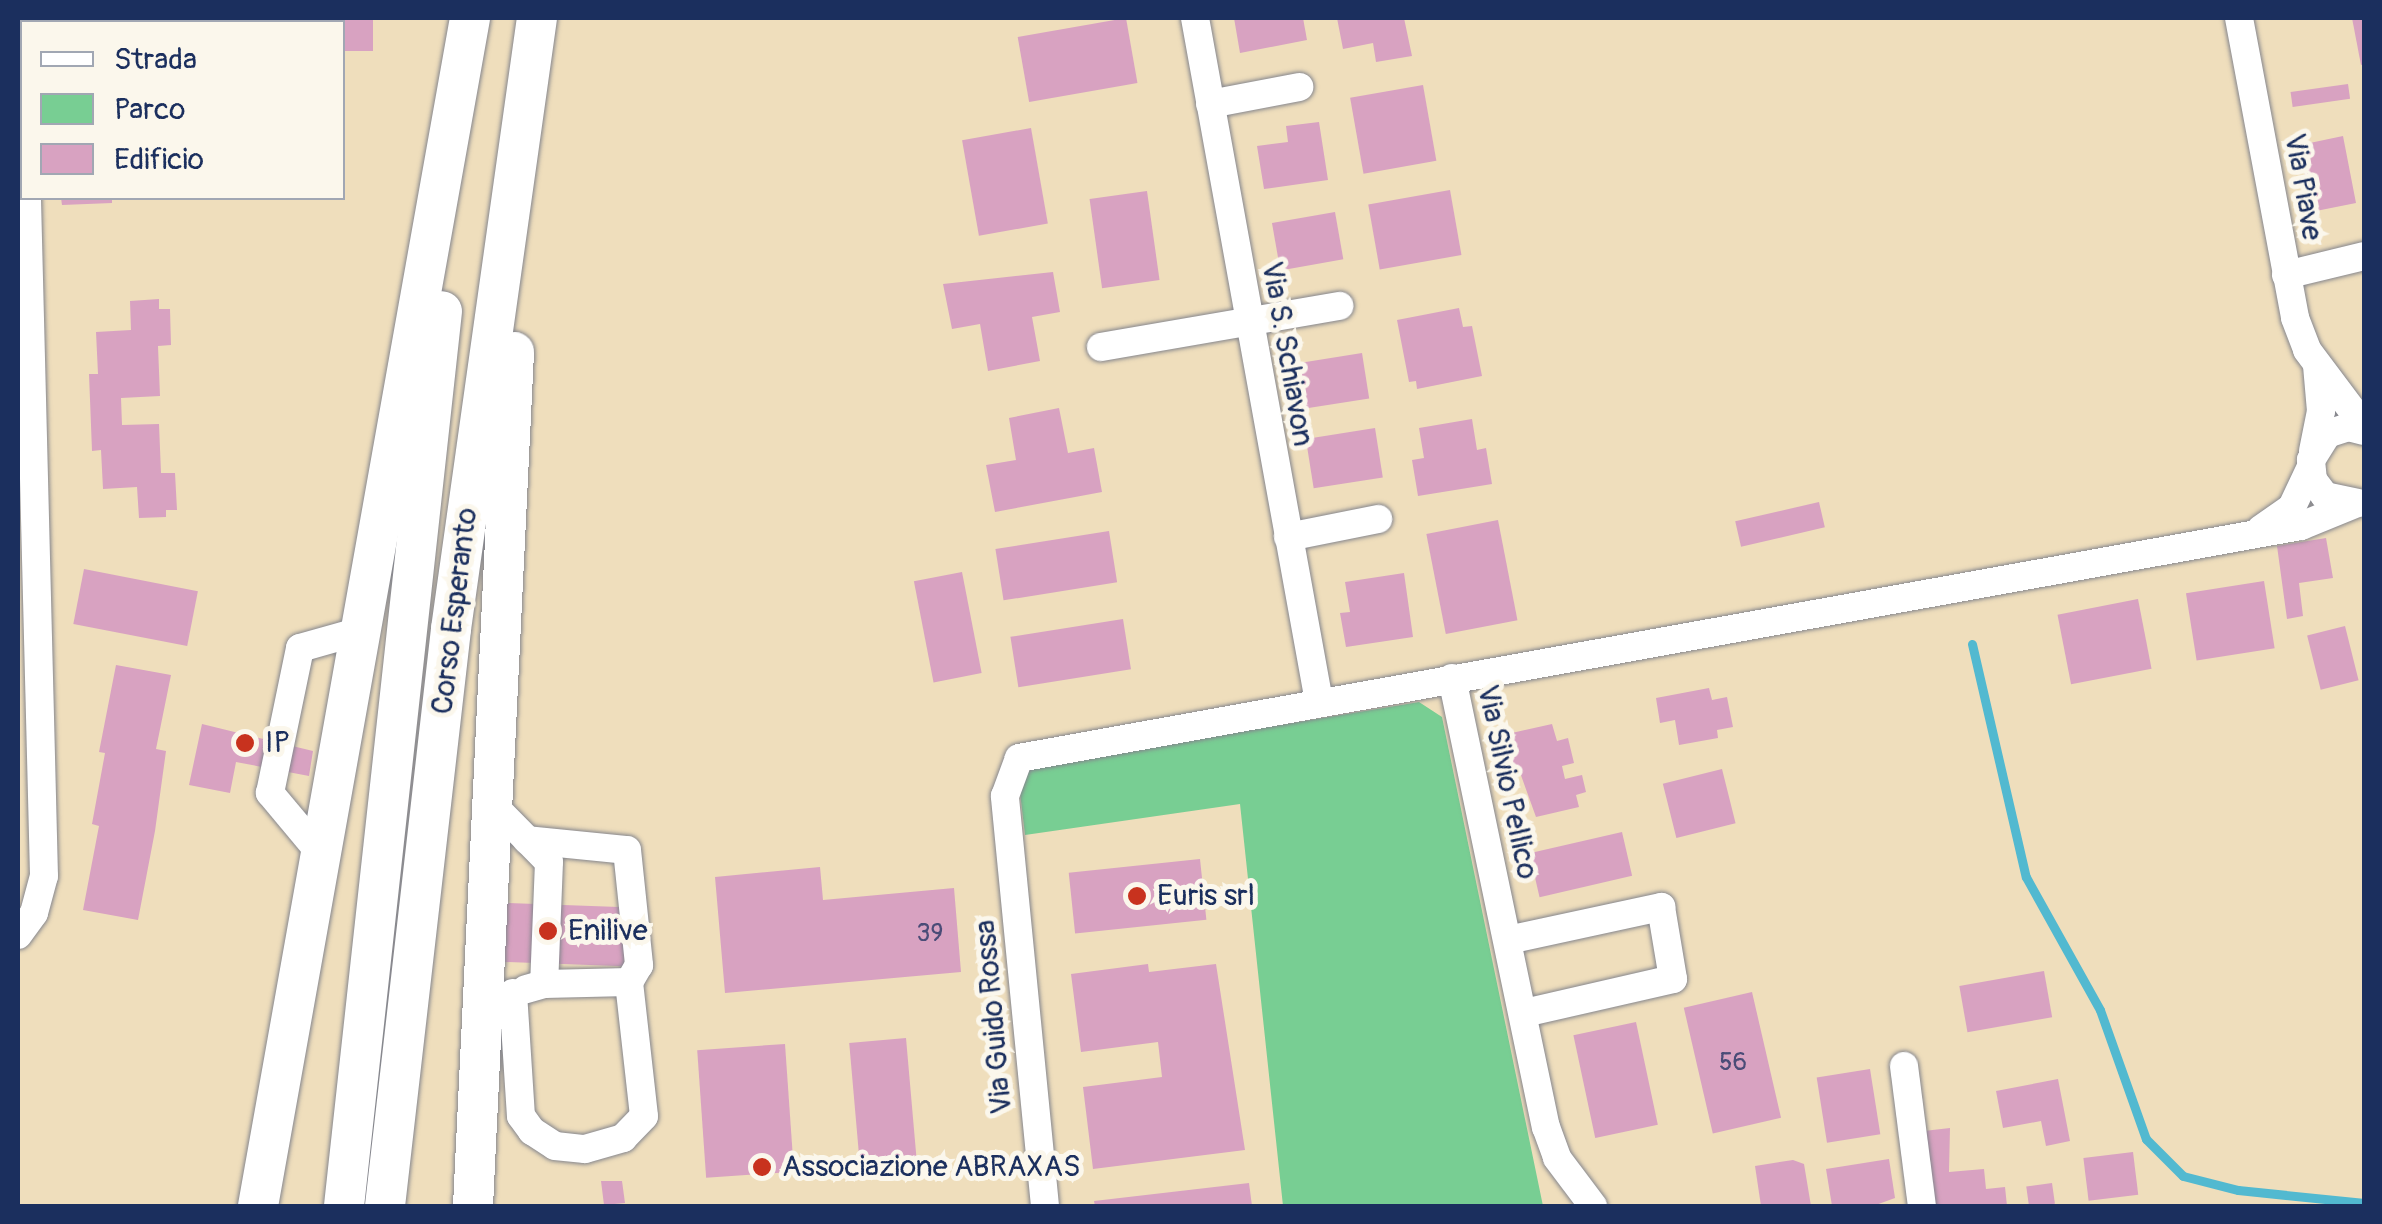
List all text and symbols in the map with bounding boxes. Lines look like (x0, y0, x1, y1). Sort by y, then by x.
legend (20, 20, 345, 200)
text: Strada (114, 41, 197, 78)
text: Parco (114, 91, 185, 128)
street label: Via Piave (2276, 131, 2330, 243)
text: Edificio (114, 141, 204, 178)
street label: Via S. Schiavon (1253, 259, 1321, 449)
street label: Corso Esperanto (424, 506, 486, 716)
street label: Via Silvio Pellico (1469, 682, 1545, 882)
place label: IP (265, 725, 290, 761)
marker: IP (234, 732, 256, 754)
place label: Euris srl (1157, 878, 1255, 914)
marker: Euris srl (1126, 885, 1148, 907)
place label: Enilive (568, 913, 648, 949)
street label: Via Guido Rossa (968, 918, 1020, 1116)
house number: 39 (917, 919, 943, 949)
marker: Enilive (537, 920, 559, 942)
house number: 56 (1719, 1048, 1747, 1078)
place label: Associazione ABRAXAS (782, 1149, 1080, 1185)
marker: Associazione ABRAXAS (751, 1156, 773, 1178)

